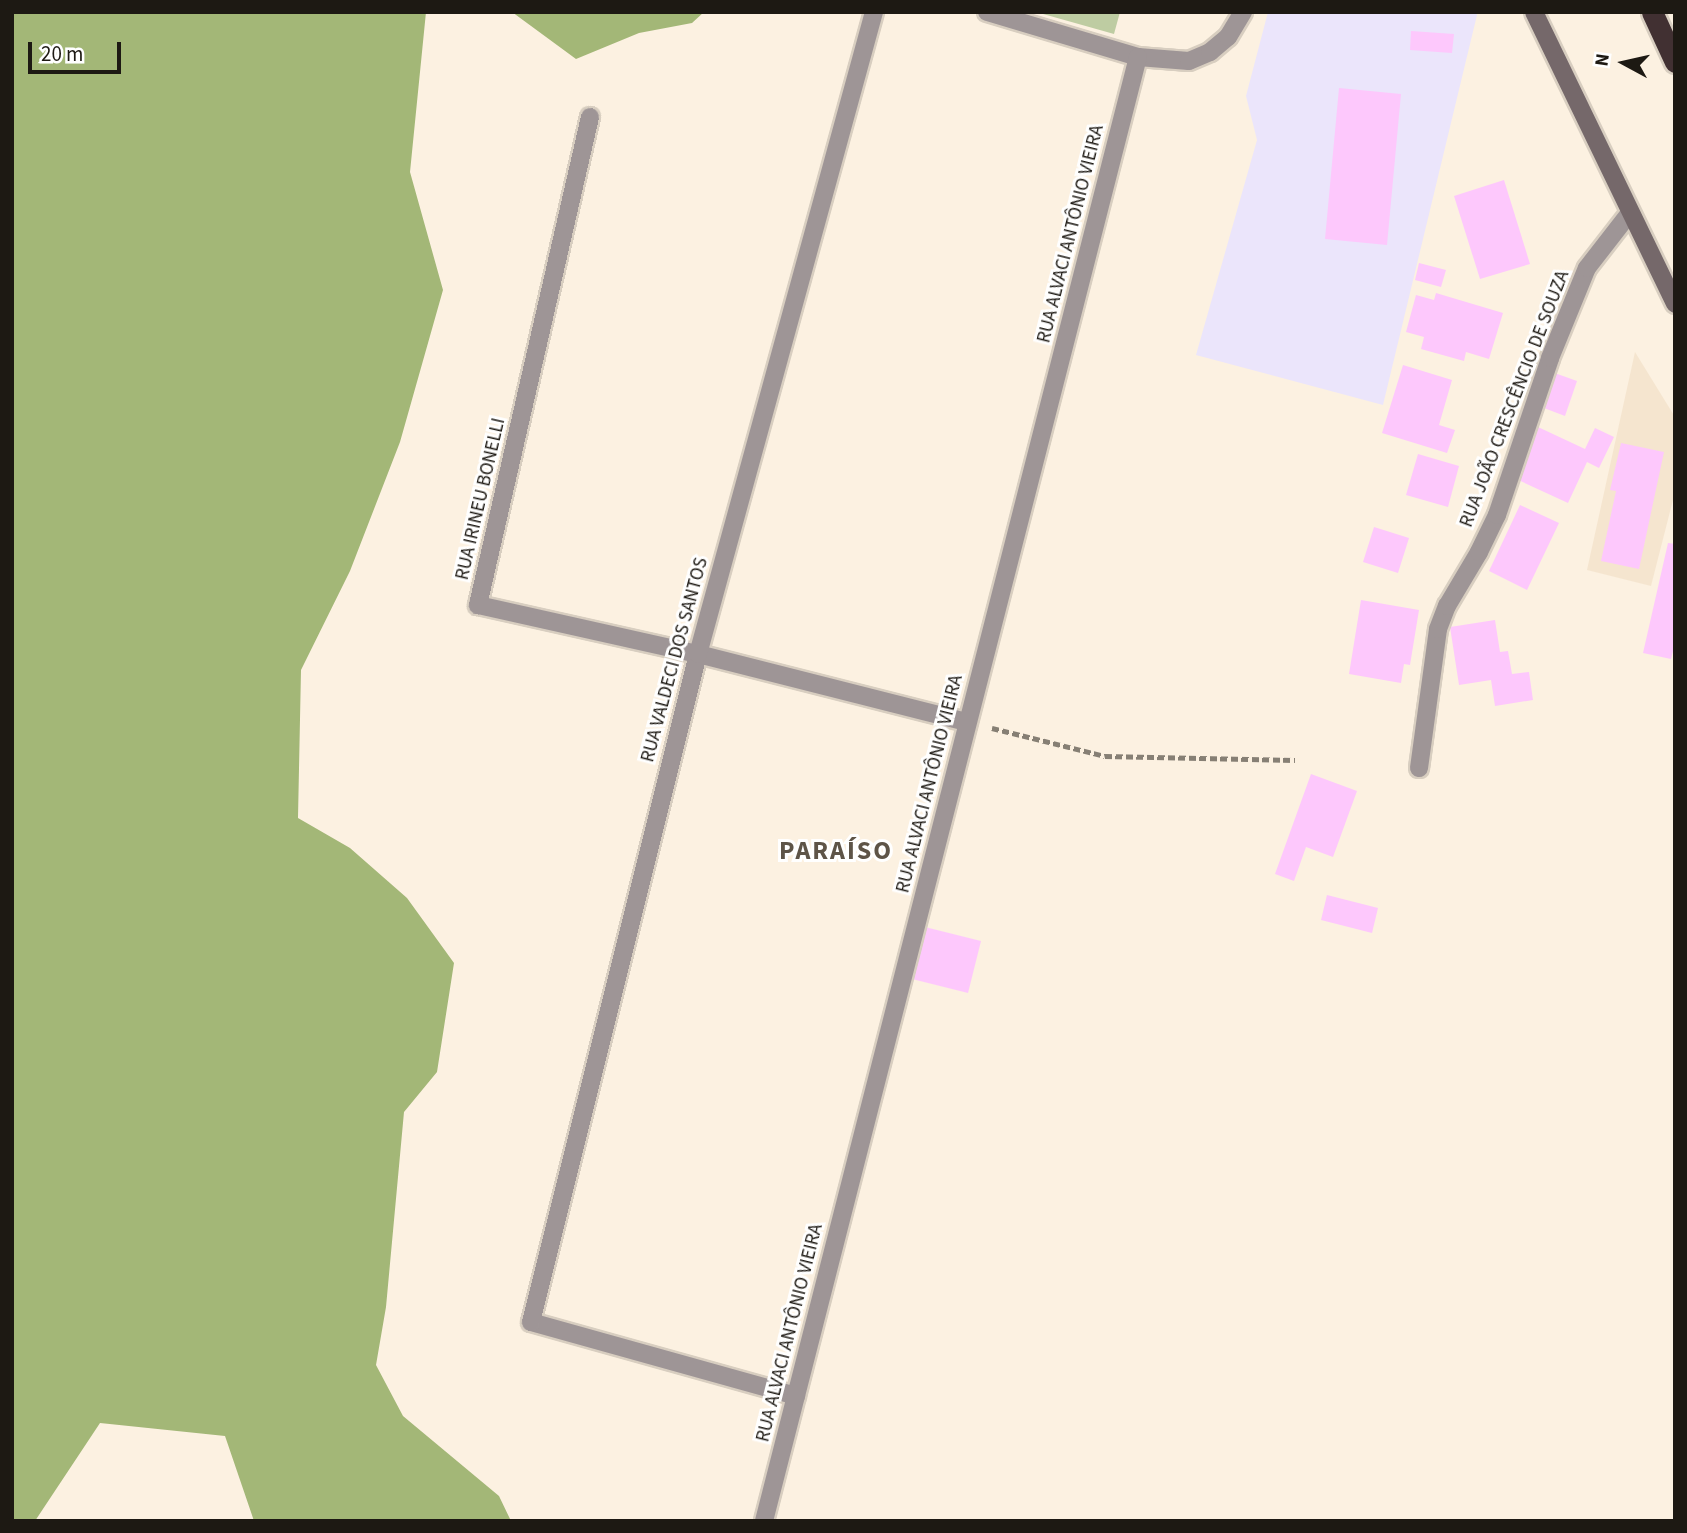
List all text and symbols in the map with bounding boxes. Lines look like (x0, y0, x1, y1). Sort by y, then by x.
scale bar (32, 28, 124, 72)
north arrow (1589, 28, 1659, 98)
text: 20 m (41, 39, 83, 69)
text: N (1588, 52, 1617, 68)
street label: RUA ALVACI ANTÔNIO VIEIRA (1033, 123, 1109, 345)
street label: RUA JOÃO CRESCÊNCIO DE SOUZA (1455, 267, 1575, 531)
street label: RUA IRINEU BONELLI (451, 416, 511, 582)
street label: RUA VALDECI DOS SANTOS (637, 555, 713, 765)
street label: RUA ALVACI ANTÔNIO VIEIRA (892, 673, 968, 895)
district label: PARAÍSO (780, 835, 892, 867)
street label: RUA ALVACI ANTÔNIO VIEIRA (752, 1222, 828, 1444)

